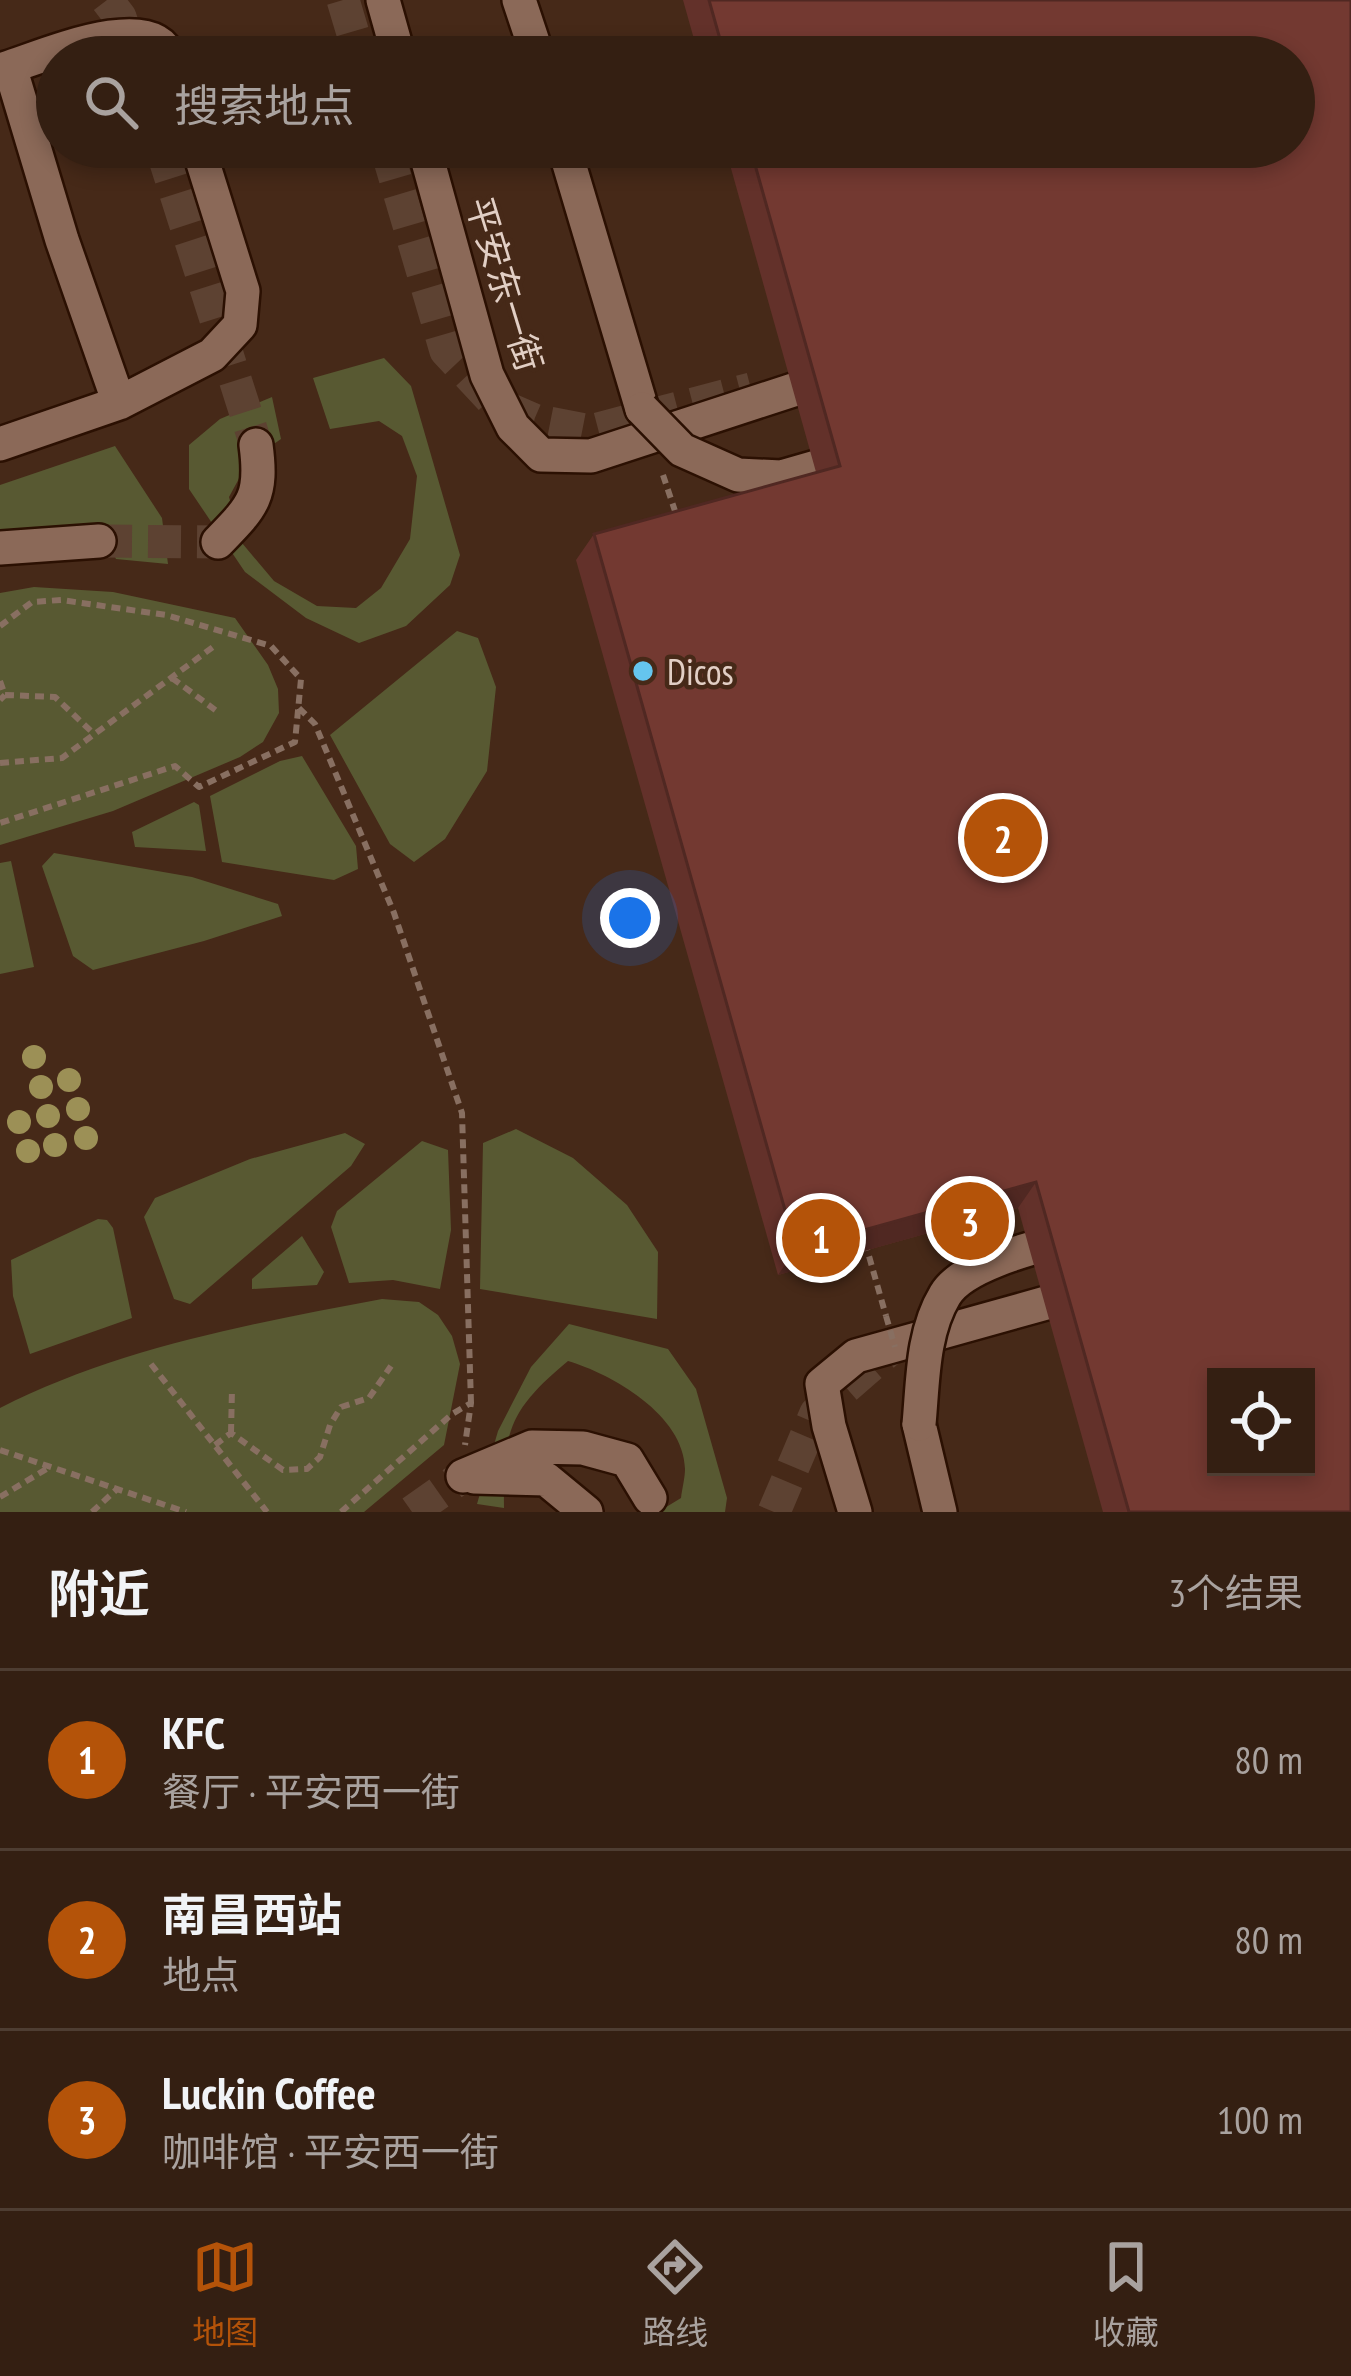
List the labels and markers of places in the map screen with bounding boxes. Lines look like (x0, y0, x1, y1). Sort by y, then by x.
place label: Dicos (667, 648, 734, 695)
marker: Dicos (630, 658, 656, 684)
pin: 2 (964, 793, 1042, 883)
pin: 3 (931, 1176, 1009, 1266)
pin: 1 (782, 1193, 860, 1283)

